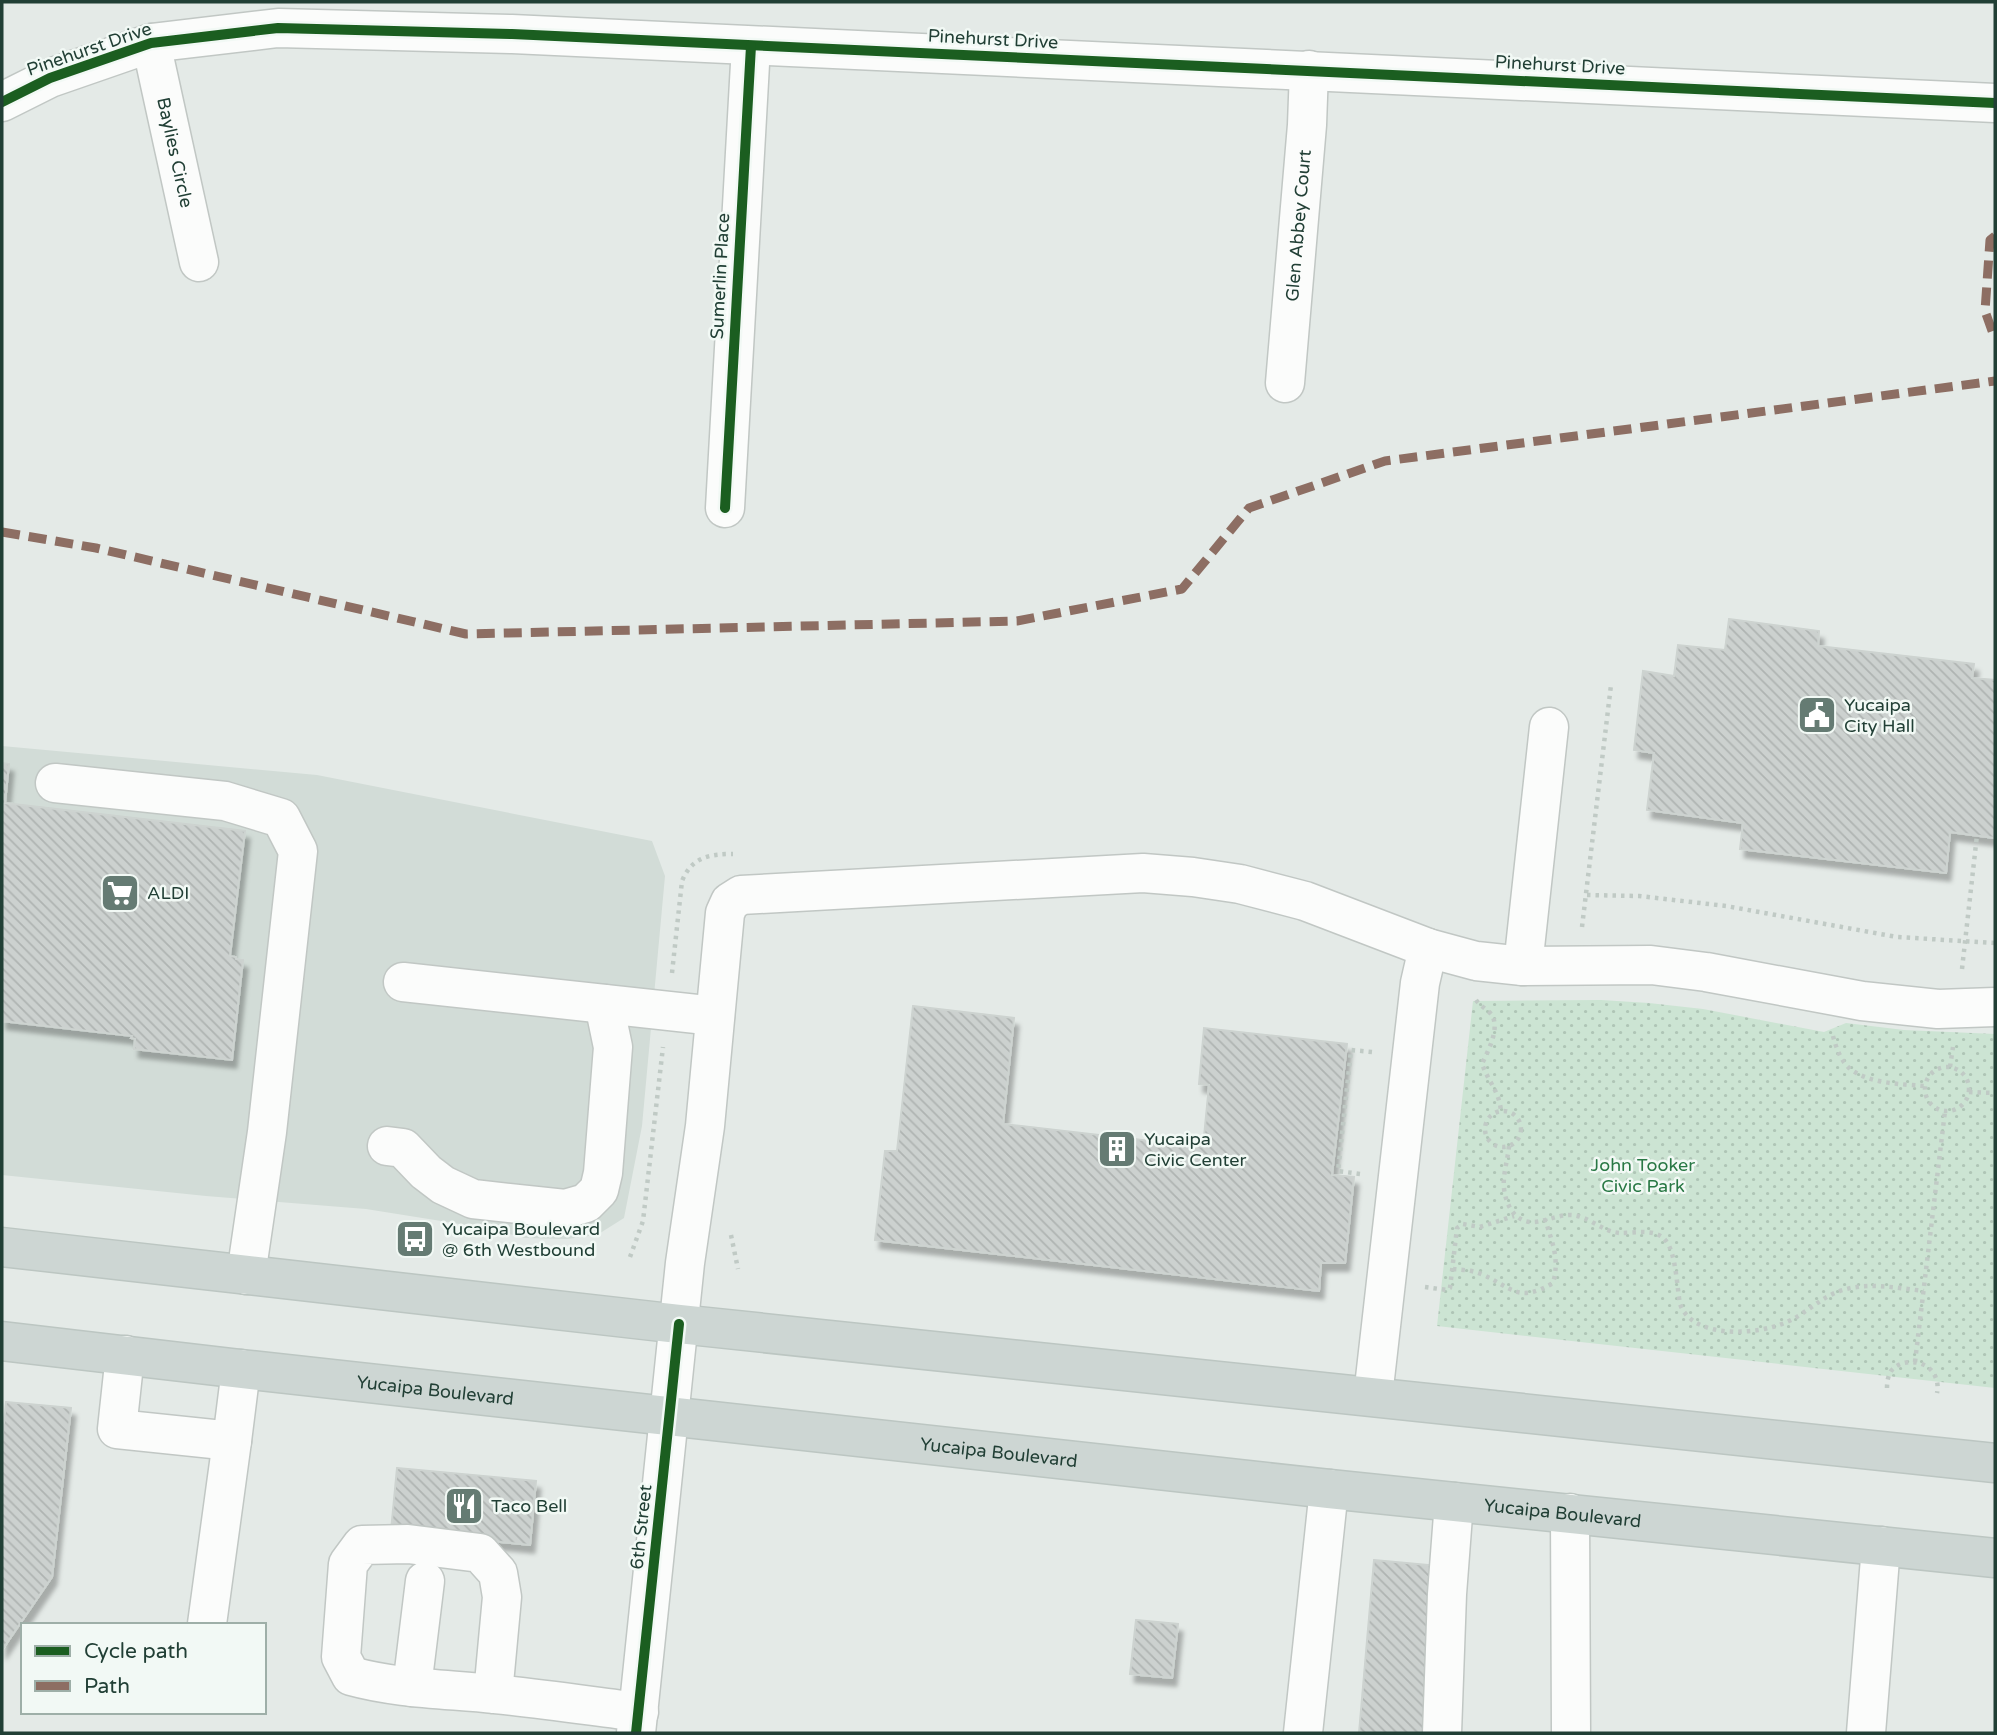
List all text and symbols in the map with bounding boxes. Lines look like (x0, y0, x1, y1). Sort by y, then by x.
street label: Pinehurst Drive (24, 17, 154, 81)
street label: Pinehurst Drive (927, 25, 1059, 53)
street label: Pinehurst Drive (1494, 51, 1626, 79)
street label: Baylies Circle (152, 95, 198, 210)
street label: Glen Abbey Court (1281, 149, 1316, 302)
street label: Sumerlin Place (706, 212, 734, 340)
public building icon: Yucaipa City Hall (1796, 694, 1838, 736)
place label: Yucaipa City Hall (1844, 694, 1915, 737)
supermarket icon: ALDI (99, 872, 141, 914)
place label: ALDI (147, 882, 189, 904)
building icon: Yucaipa Civic Center (1096, 1128, 1138, 1170)
place label: Yucaipa Civic Center (1144, 1128, 1246, 1171)
park label: John Tooker Civic Park (1591, 1154, 1695, 1197)
bus stop icon: Yucaipa Boulevard @ 6th Westbound (394, 1218, 436, 1260)
place label: Yucaipa Boulevard @ 6th Westbound (442, 1218, 600, 1261)
street label: Yucaipa Boulevard (355, 1371, 515, 1410)
street label: Yucaipa Boulevard (919, 1433, 1079, 1472)
street label: 6th Street (626, 1483, 656, 1571)
restaurant icon: Taco Bell (443, 1485, 485, 1527)
street label: Yucaipa Boulevard (1483, 1494, 1642, 1532)
place label: Taco Bell (491, 1495, 567, 1517)
legend (21, 1623, 266, 1714)
text: Cycle path (84, 1639, 188, 1664)
text: Path (84, 1674, 130, 1699)

